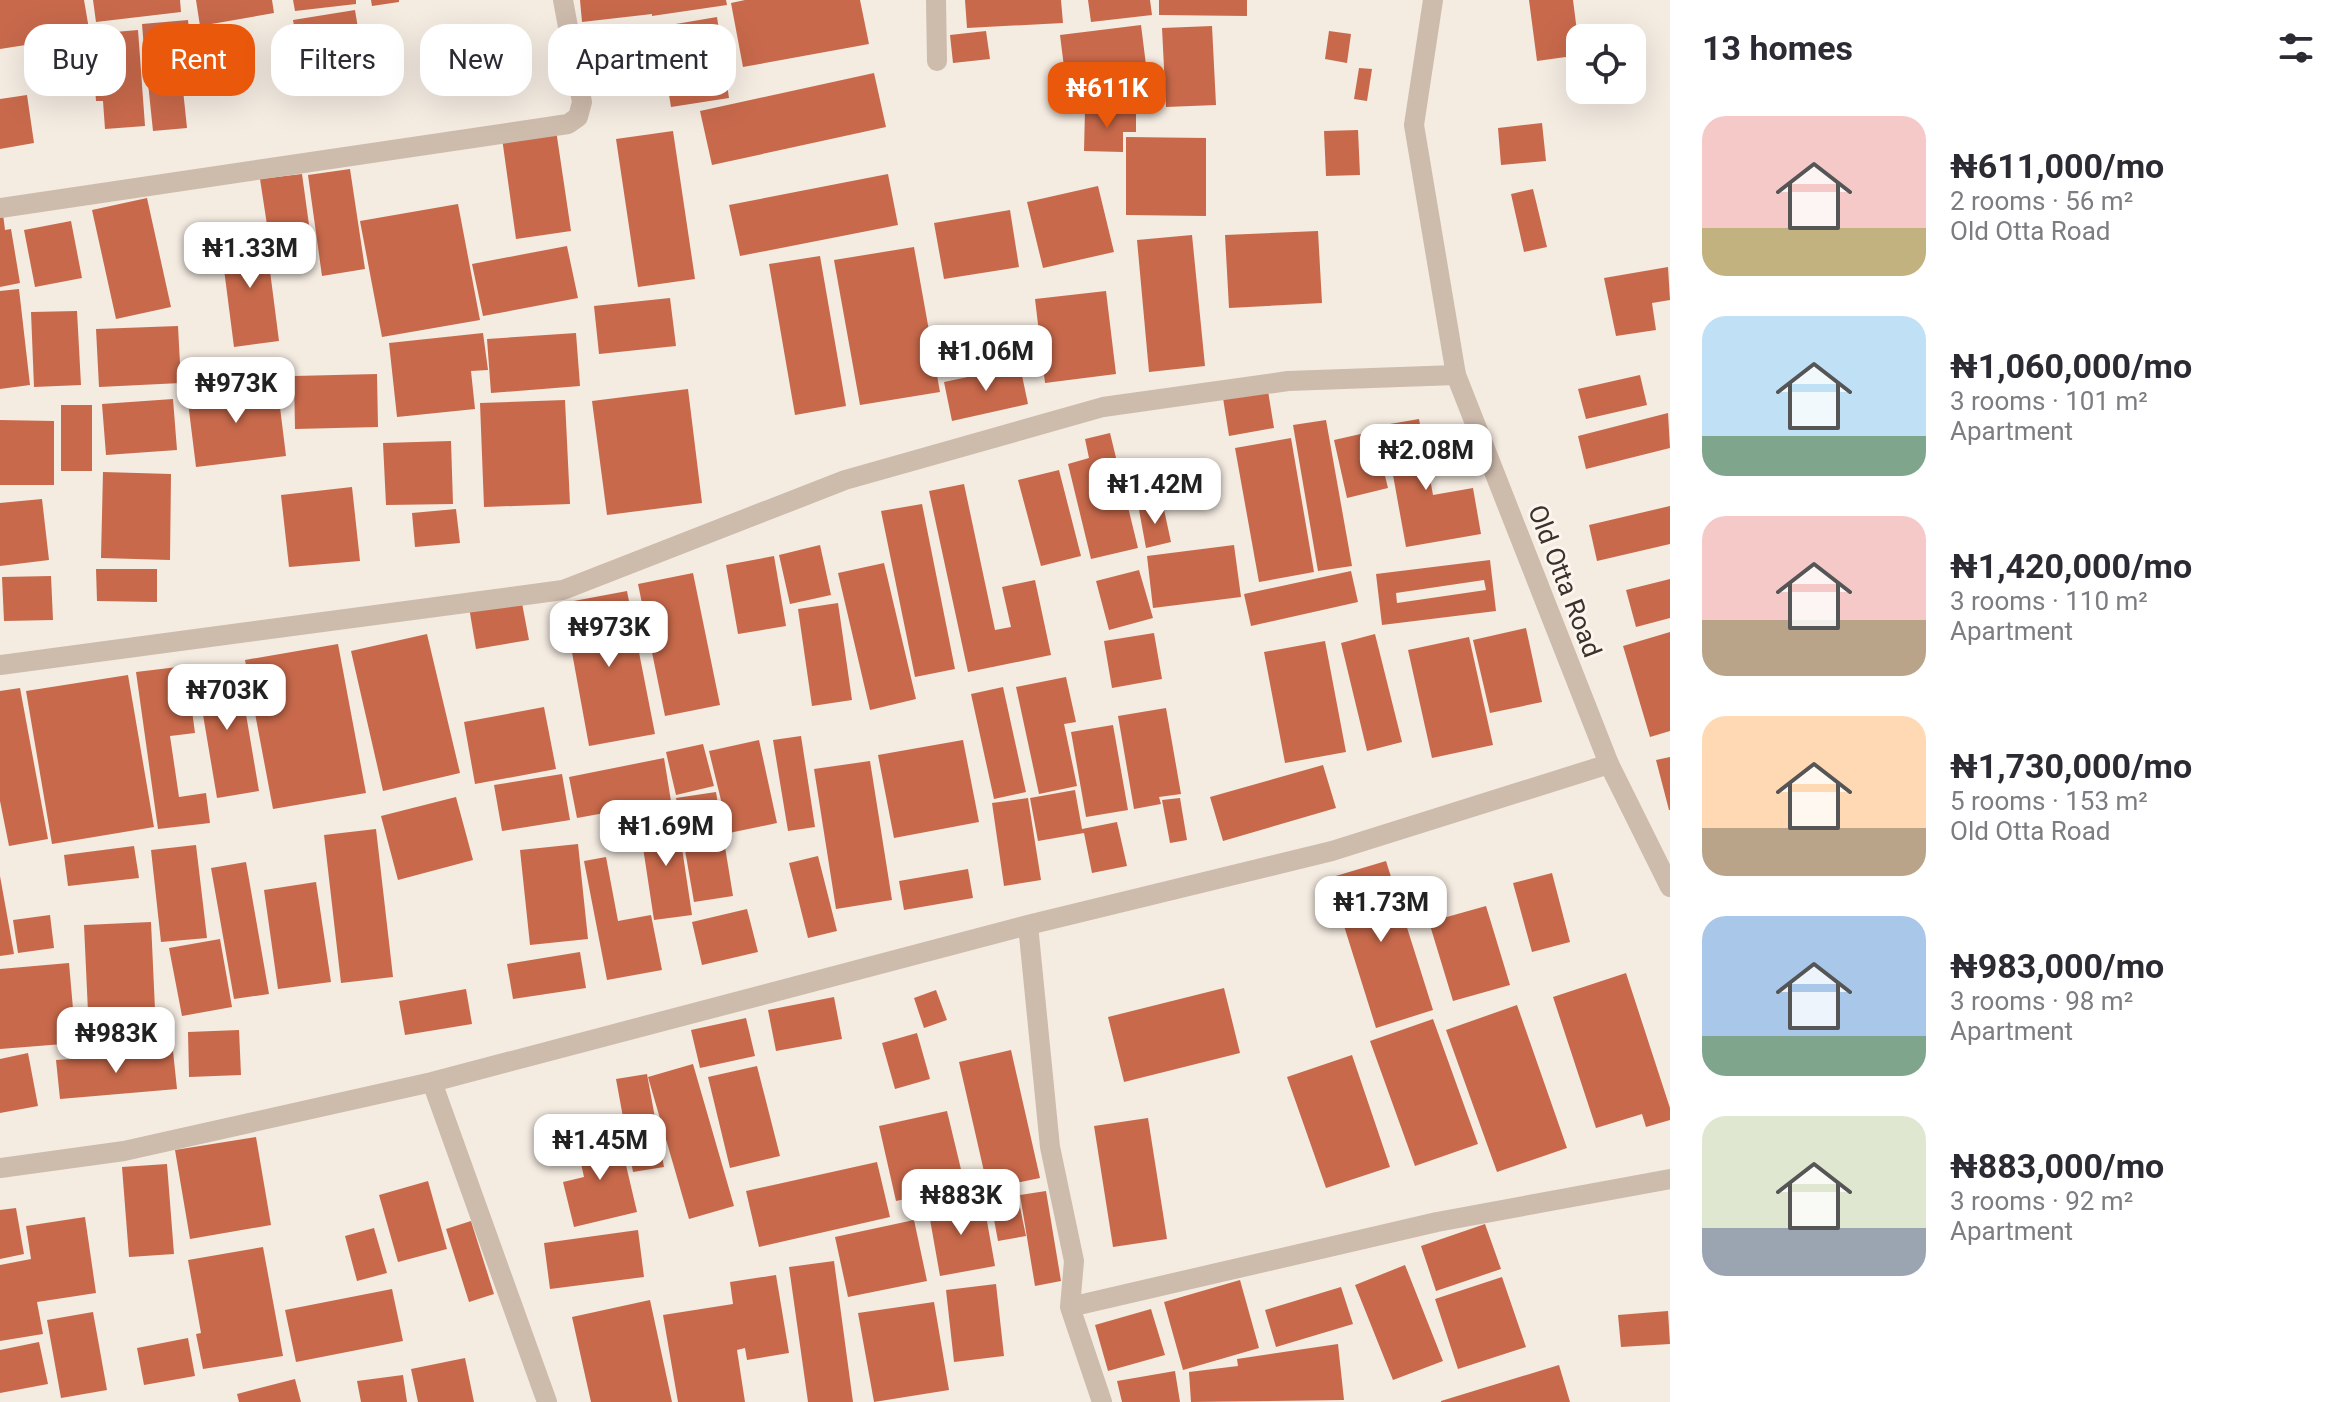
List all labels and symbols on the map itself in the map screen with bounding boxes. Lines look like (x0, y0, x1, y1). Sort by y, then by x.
pin: ₦611K (1051, 62, 1163, 130)
pin: ₦1.33M (185, 222, 315, 290)
pin: ₦1.06M (921, 325, 1051, 393)
pin: ₦973K (180, 357, 292, 425)
pin: ₦2.08M (1361, 424, 1491, 492)
pin: ₦1.42M (1090, 458, 1220, 526)
street label: Old Otta Road (1522, 501, 1608, 661)
pin: ₦973K (553, 601, 665, 669)
pin: ₦703K (171, 664, 283, 732)
pin: ₦1.69M (601, 800, 731, 868)
pin: ₦1.73M (1316, 876, 1446, 944)
pin: ₦983K (60, 1007, 172, 1075)
pin: ₦1.45M (535, 1114, 665, 1182)
pin: ₦883K (905, 1169, 1017, 1237)

